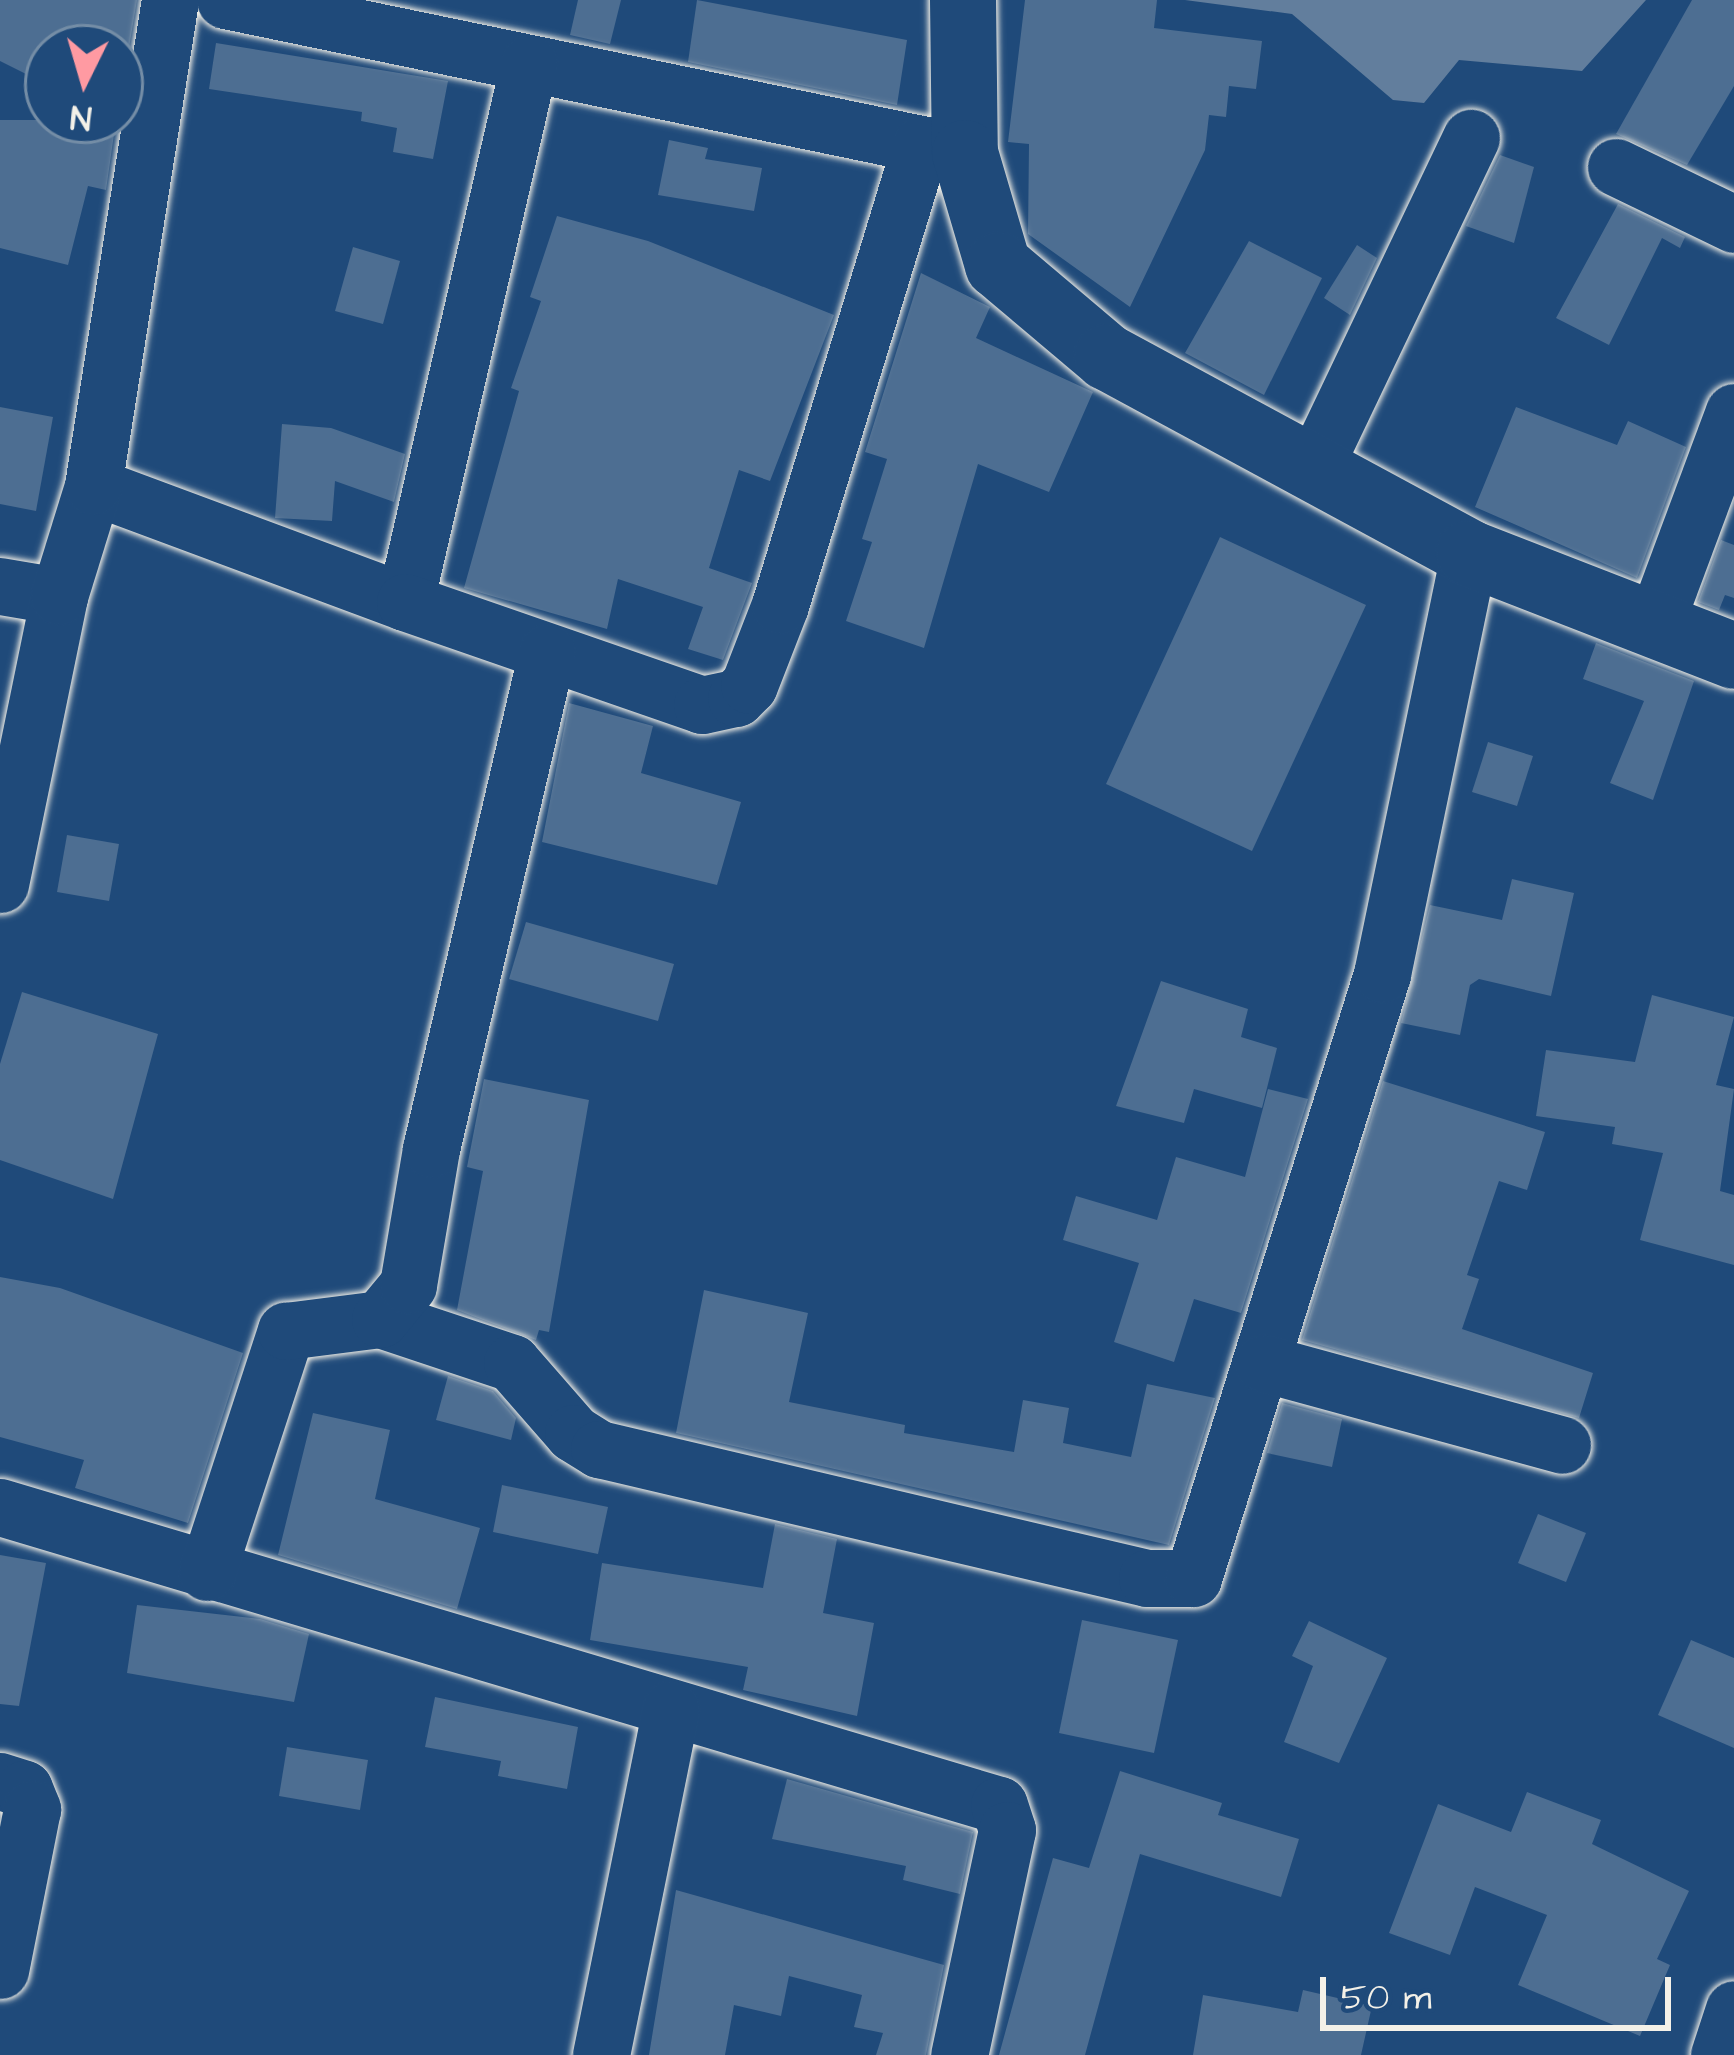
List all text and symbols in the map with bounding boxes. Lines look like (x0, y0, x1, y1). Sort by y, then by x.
north arrow (24, 24, 144, 144)
text: N (69, 93, 93, 141)
scale bar (1326, 1953, 1677, 2027)
text: 50 m (1341, 1972, 1432, 2023)

